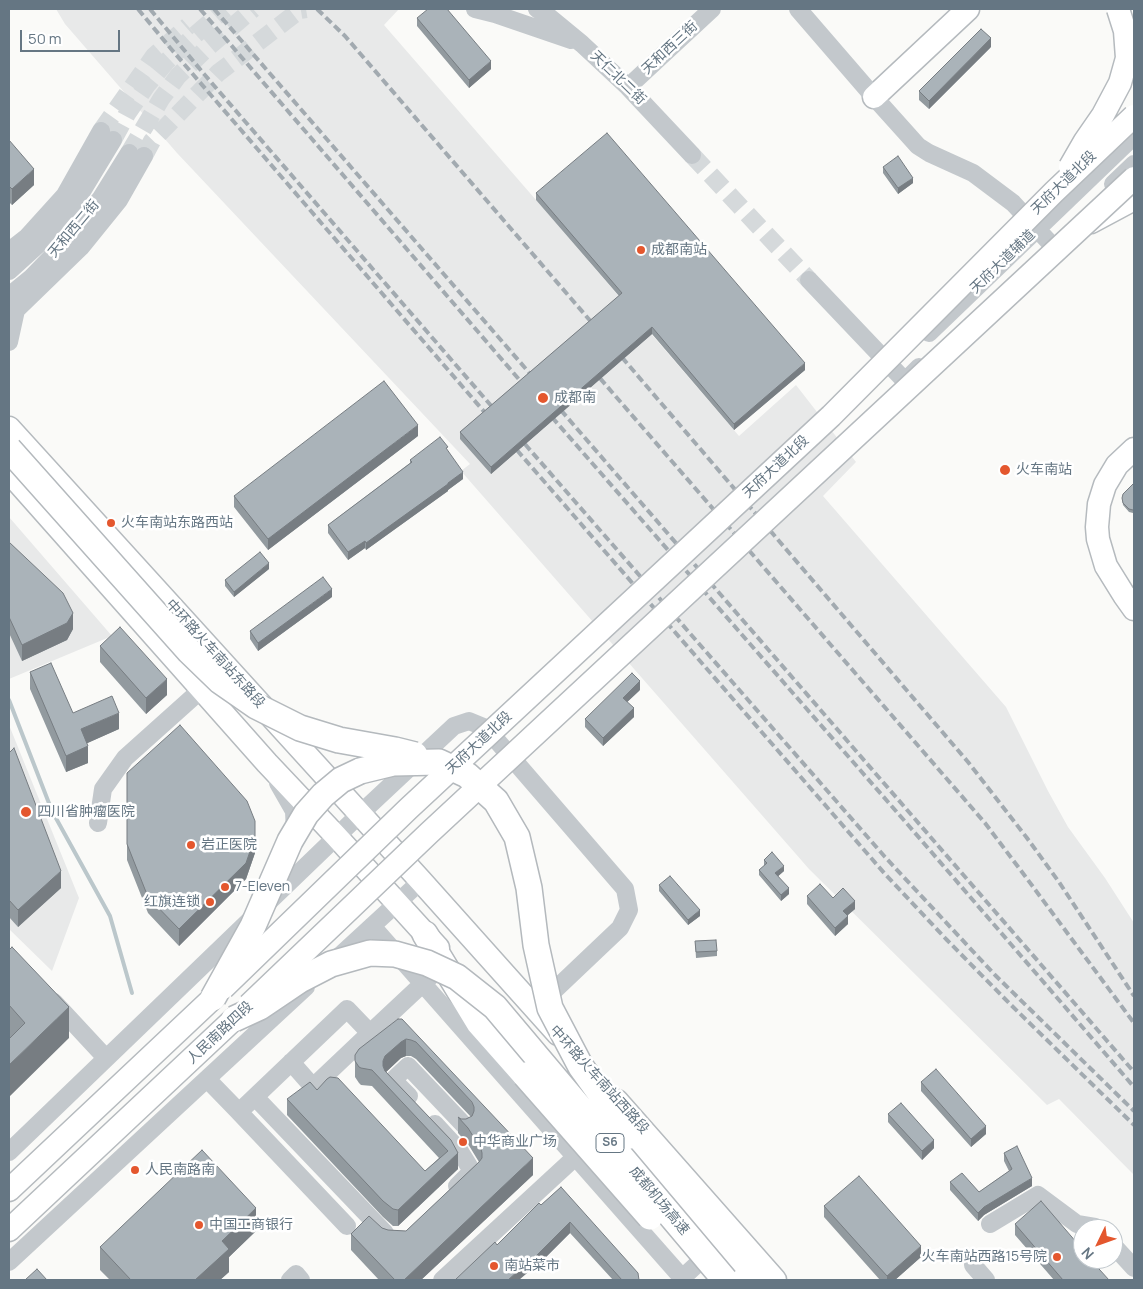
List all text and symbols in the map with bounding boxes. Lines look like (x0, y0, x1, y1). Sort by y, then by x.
street label: 天和西三街 (639, 18, 701, 78)
scale bar (22, 20, 122, 52)
text: 50 m (28, 28, 62, 49)
street label: 天仁北二街 (587, 48, 649, 108)
street label: 天府大道北段 (1028, 148, 1100, 218)
street label: 天和西二街 (45, 197, 103, 261)
street label: 天府大道辅道 (967, 227, 1039, 297)
place label: 成都南站 (651, 242, 707, 258)
marker: 成都南站 (635, 244, 647, 256)
place label: 成都南 (554, 390, 596, 406)
marker: 成都南 (536, 391, 550, 405)
street label: 天府大道北段 (740, 432, 812, 502)
place label: 火车南站 (1016, 462, 1072, 478)
marker: 火车南站 (998, 463, 1012, 477)
place label: 火车南站东路西站 (121, 515, 233, 531)
marker: 火车南站东路西站 (105, 517, 117, 529)
street label: 中环路火车南站东路段 (162, 596, 268, 712)
street label: 天府大道北段 (443, 708, 515, 778)
place label: 四川省肿瘤医院 (37, 804, 135, 820)
marker: 四川省肿瘤医院 (19, 805, 33, 819)
place label: 岩正医院 (201, 837, 257, 853)
marker: 岩正医院 (185, 839, 197, 851)
place label: 7-Eleven (235, 879, 290, 895)
marker: 7-Eleven (219, 881, 231, 893)
place label: 红旗连锁 (144, 894, 200, 910)
marker: 红旗连锁 (204, 896, 216, 908)
street label: 人民南路四段 (184, 998, 256, 1068)
street label: 中环路火车南站西路段 (546, 1022, 652, 1138)
place label: 中华商业广场 (473, 1134, 557, 1150)
road number: S6 (596, 1134, 624, 1152)
marker: 中华商业广场 (457, 1136, 469, 1148)
place label: 人民南路南 (145, 1162, 215, 1178)
street label: 成都机场高速 (626, 1163, 692, 1239)
marker: 人民南路南 (129, 1164, 141, 1176)
place label: 中国工商银行 (209, 1217, 293, 1233)
marker: 中国工商银行 (193, 1219, 205, 1231)
north arrow (1073, 1219, 1123, 1269)
text: N (1077, 1244, 1098, 1264)
place label: 火车南站西路15号院 (921, 1249, 1047, 1265)
marker: 火车南站西路15号院 (1051, 1251, 1063, 1263)
place label: 南站菜市 (504, 1258, 560, 1274)
marker: 南站菜市 (488, 1260, 500, 1272)

